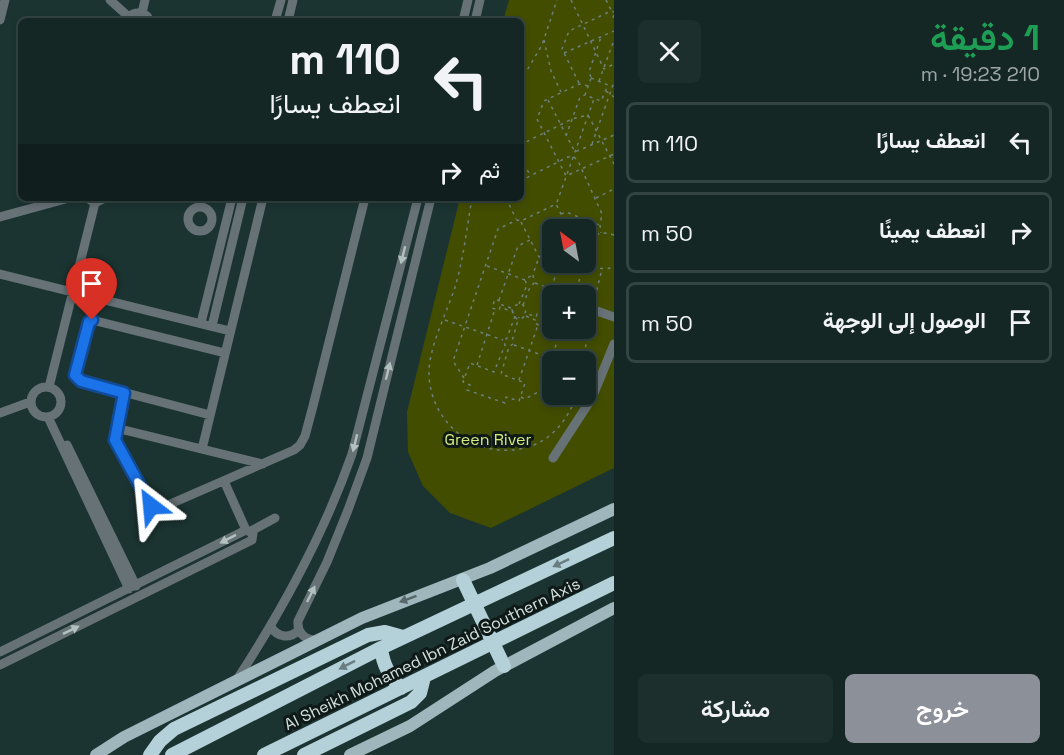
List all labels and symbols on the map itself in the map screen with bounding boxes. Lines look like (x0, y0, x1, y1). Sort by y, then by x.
north arrow (542, 219, 596, 273)
one-way arrow (398, 245, 408, 264)
pin (66, 258, 117, 320)
one-way arrow (384, 362, 394, 380)
park label: Green River (445, 429, 532, 450)
one-way arrow (349, 434, 359, 453)
position arrow (119, 474, 183, 538)
one-way arrow (220, 534, 237, 544)
one-way arrow (553, 558, 570, 567)
street label: Al Sheikh Mohamed Ibn Zaid Southern Axis (281, 573, 583, 735)
one-way arrow (306, 586, 316, 603)
one-way arrow (399, 595, 417, 605)
one-way arrow (63, 625, 80, 634)
one-way arrow (339, 660, 356, 670)

